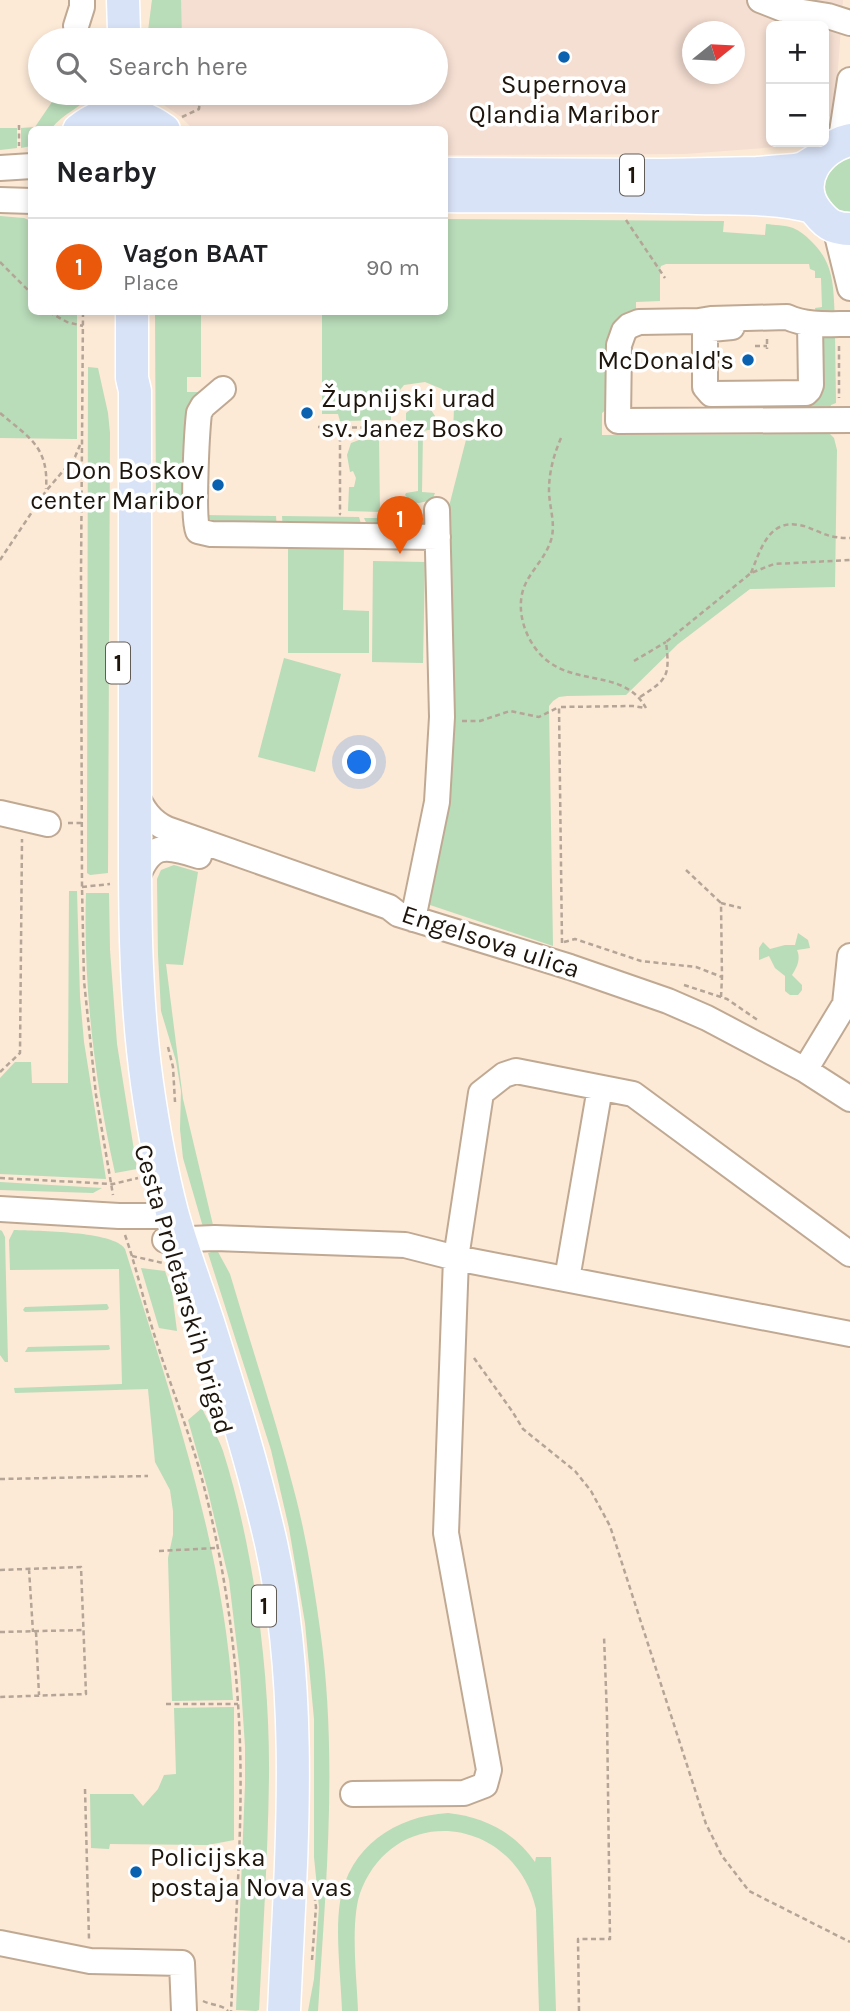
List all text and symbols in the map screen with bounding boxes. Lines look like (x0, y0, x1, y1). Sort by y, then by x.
north arrow (682, 21, 745, 84)
map controls (766, 21, 829, 147)
button: + (766, 21, 829, 84)
search box (28, 28, 448, 105)
icon: search (52, 48, 90, 86)
marker: Supernova Qlandia Maribor (556, 49, 572, 65)
text: Search here (108, 51, 248, 82)
place label: Supernova Qlandia Maribor (469, 69, 660, 130)
button: − (766, 84, 829, 147)
text: Nearby (56, 154, 156, 190)
road number: 1 (620, 154, 644, 196)
text: Vagon BAAT (123, 238, 267, 269)
text: 1 (75, 254, 83, 281)
text: 90 m (366, 254, 420, 281)
text: Place (123, 269, 179, 296)
place label: McDonald's (597, 345, 734, 376)
marker: McDonald's (740, 352, 756, 368)
place label: Župnijski urad sv. Janez Bosko (321, 383, 504, 444)
marker: Župnijski urad sv. Janez Bosko (299, 405, 315, 421)
place label: Don Boskov center Maribor (30, 455, 205, 516)
marker: Don Boskov center Maribor (210, 477, 226, 493)
pin: 1 (377, 496, 423, 554)
road number: 1 (106, 642, 130, 684)
your location (342, 745, 376, 779)
street label: Engelsova ulica (398, 898, 584, 985)
street label: Cesta Proletarskih brigad (127, 1141, 240, 1438)
road number: 1 (252, 1586, 276, 1626)
place label: Policijska postaja Nova vas (150, 1842, 352, 1903)
marker: Policijska postaja Nova vas (128, 1864, 144, 1880)

